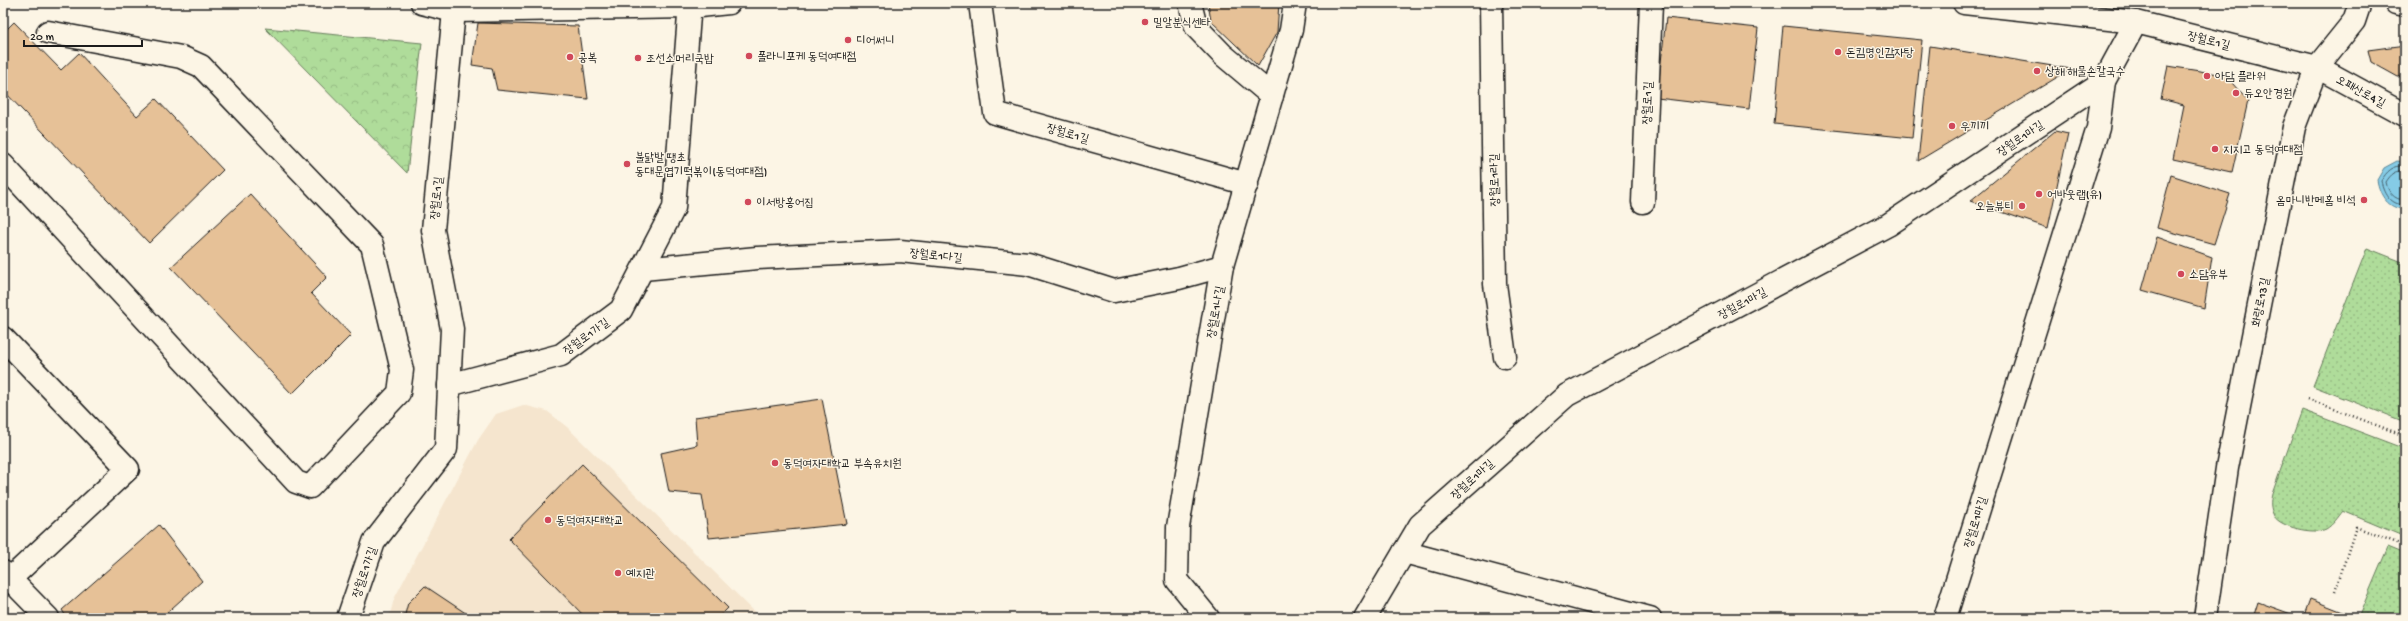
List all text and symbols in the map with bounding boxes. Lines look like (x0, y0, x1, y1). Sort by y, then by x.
place label: 밀알분식센타 (1153, 16, 1211, 31)
marker: 밀알분식센타 (1140, 17, 1150, 27)
scale bar (24, 22, 142, 48)
street label: 장월로1길 (2186, 30, 2232, 54)
text: 20 m (30, 31, 55, 45)
marker: 디어써니 (843, 35, 853, 45)
place label: 디어써니 (856, 35, 895, 49)
marker: 돈킴명인감자탕 (1833, 47, 1843, 57)
place label: 돈킴명인감자탕 (1846, 47, 1914, 61)
marker: 폴라니포케 동덕여대점 (744, 51, 754, 61)
place label: 폴라니포케 동덕여대점 (757, 51, 856, 65)
marker: 공복 (565, 52, 575, 62)
place label: 공복 (578, 52, 597, 66)
marker: 조선소머리국밥 (633, 53, 643, 63)
place label: 조선소머리국밥 (646, 53, 714, 67)
place label: 상해 해물손칼국수 (2045, 65, 2125, 80)
marker: 상해 해물손칼국수 (2032, 66, 2042, 76)
marker: 아담 플라워 (2202, 71, 2212, 81)
place label: 아담 플라워 (2215, 71, 2266, 85)
street label: 오패산로4길 (2333, 74, 2387, 112)
street label: 장월로1길 (1641, 81, 1657, 125)
marker: 듀오안경원 (2231, 88, 2241, 98)
place label: 듀오안경원 (2244, 88, 2292, 102)
street label: 장월로1마길 (1995, 119, 2047, 160)
marker: 우끼끼 (1947, 121, 1957, 131)
place label: 우끼끼 (1960, 121, 1989, 135)
street label: 장월로1길 (1045, 122, 1091, 148)
marker: 지지고 동덕여대점 (2210, 144, 2220, 154)
place label: 지지고 동덕여대점 (2223, 144, 2303, 158)
place label: 불닭발 땡초 동대문엽기떡볶이(동덕여대점) (635, 151, 767, 180)
street label: 장월로1라길 (1489, 153, 1503, 207)
marker: 불닭발 땡초 동대문엽기떡볶이(동덕여대점) (622, 159, 632, 169)
street label: 장월로1길 (429, 176, 447, 221)
marker: 어바웃랩(유) (2034, 189, 2044, 199)
place label: 어바웃랩(유) (2047, 189, 2102, 203)
place label: 옴마니반메홈 비석 (2276, 194, 2356, 209)
marker: 옴마니반메홈 비석 (2359, 195, 2369, 205)
place label: 이서방홍어집 (756, 196, 814, 211)
marker: 이서방홍어집 (743, 197, 753, 207)
place label: 오늘뷰티 (1975, 201, 2014, 215)
marker: 오늘뷰티 (2017, 201, 2027, 211)
street label: 장월로1다길 (909, 247, 963, 267)
marker: 소담유부 (2176, 269, 2186, 279)
place label: 소담유부 (2189, 269, 2228, 283)
street label: 화랑로13길 (2250, 276, 2274, 328)
street label: 장월로1나길 (1205, 285, 1229, 340)
street label: 장월로1마길 (1716, 286, 1770, 323)
street label: 장월로1가길 (562, 316, 613, 359)
street label: 장월로1마길 (1449, 457, 1498, 503)
marker: 동덕여자대학교 부속유치원 (770, 458, 780, 468)
place label: 동덕여자대학교 부속유치원 (783, 458, 902, 472)
street label: 장월로1마길 (1962, 495, 1991, 550)
marker: 동덕여자대학교 (543, 515, 553, 525)
place label: 동덕여자대학교 (556, 515, 624, 529)
street label: 장월로1가길 (351, 545, 381, 600)
marker: 예지관 (613, 568, 623, 578)
place label: 예지관 (626, 568, 655, 582)

